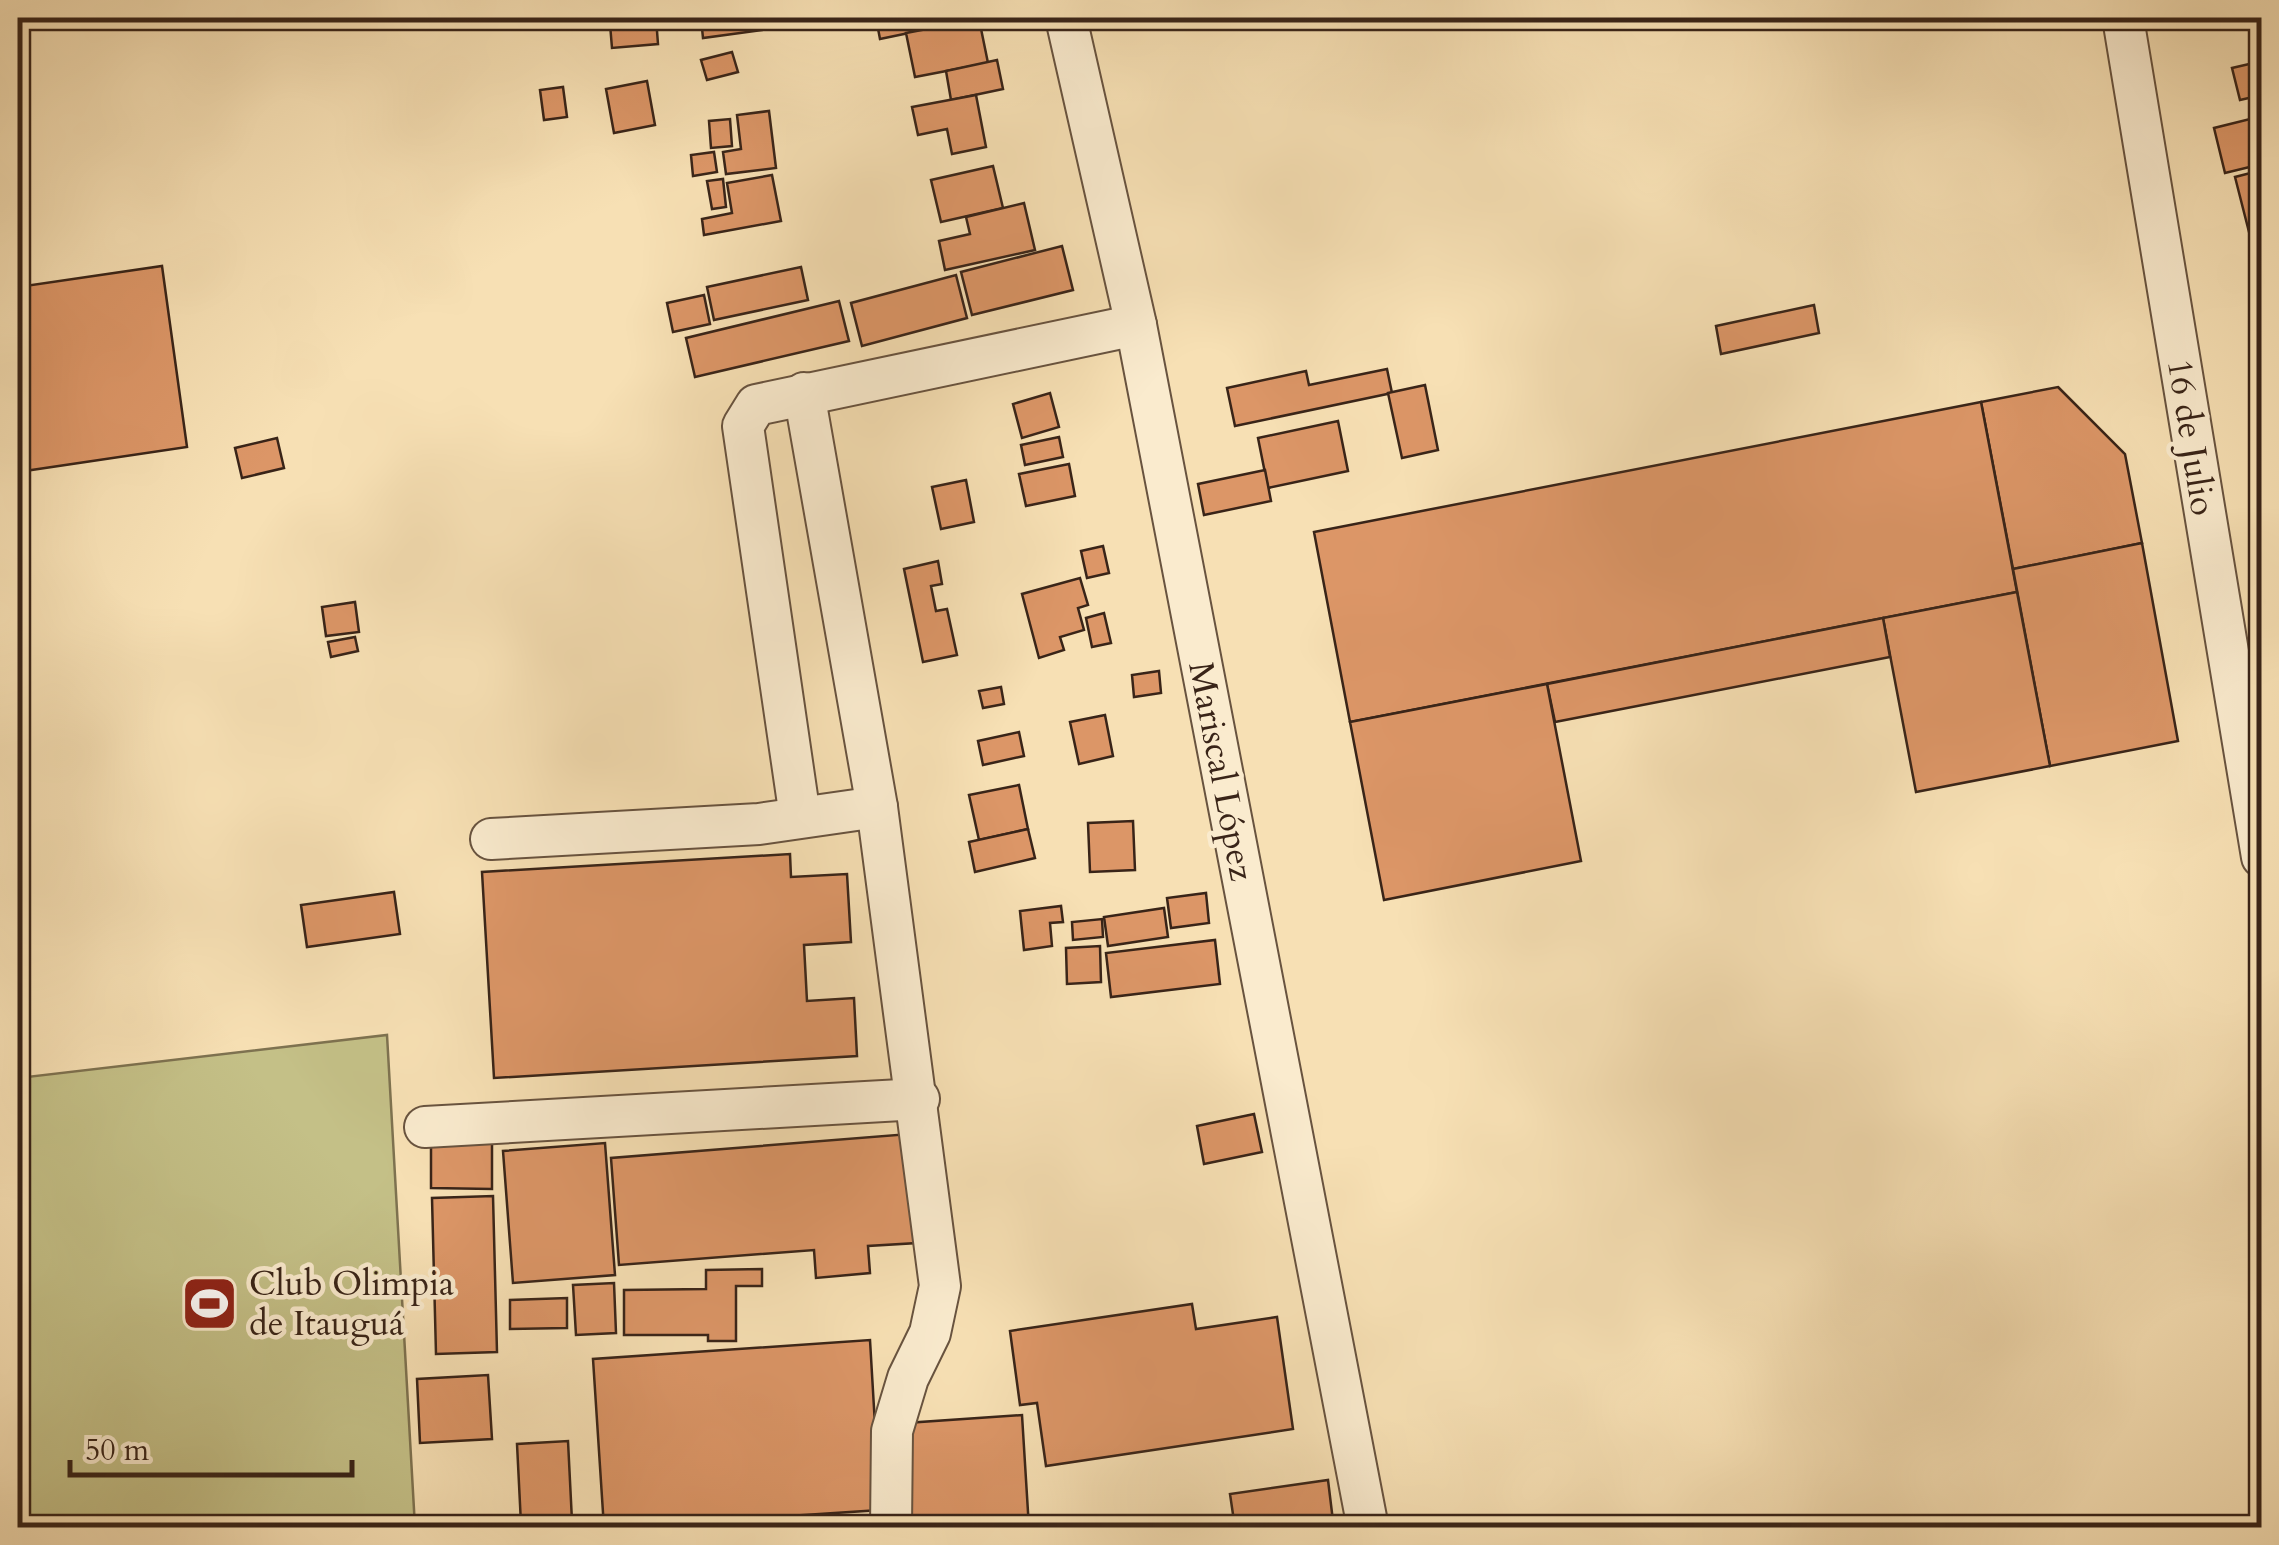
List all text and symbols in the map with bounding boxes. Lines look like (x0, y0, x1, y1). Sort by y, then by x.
street label: 16 de Julio (2155, 355, 2227, 519)
street label: Mariscal López (1176, 658, 1266, 885)
place label: Club Olimpia de Itauguá (249, 1260, 454, 1348)
sports icon: Club Olimpia de Itauguá (180, 1273, 240, 1333)
scale bar (70, 1415, 352, 1477)
text: 50 m (85, 1430, 150, 1471)

